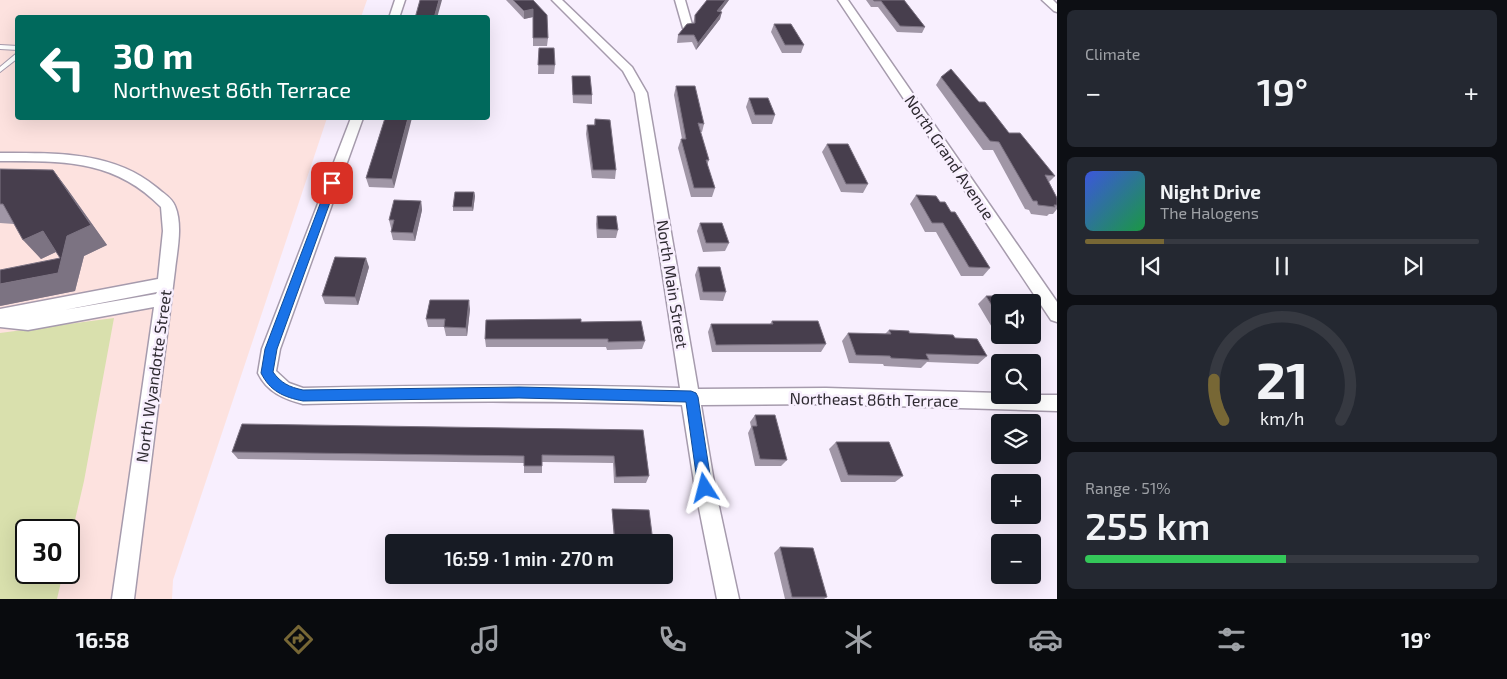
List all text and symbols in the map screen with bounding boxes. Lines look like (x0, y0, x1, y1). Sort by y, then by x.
text: 30 m (113, 34, 193, 76)
icon: left (30, 35, 95, 100)
text: Climate (1085, 44, 1140, 63)
text: 19° (1257, 68, 1308, 114)
text: − (1085, 75, 1101, 109)
text: + (1464, 75, 1479, 109)
text: Northwest 86th Terrace (113, 76, 351, 102)
street label: North Grand Avenue (901, 91, 999, 223)
pin (311, 162, 353, 204)
icon: arrive (318, 169, 346, 197)
text: Night Drive (1160, 180, 1261, 203)
text: The Halogens (1160, 203, 1259, 222)
street label: North Main Street (653, 218, 693, 350)
icon: previous (1137, 252, 1165, 280)
icon: pause (1268, 252, 1296, 280)
icon: next (1399, 252, 1427, 280)
street label: North Wyandotte Street (131, 288, 175, 464)
map controls (991, 294, 1041, 584)
button: sound (991, 294, 1041, 344)
text: 21 (1256, 347, 1308, 409)
button: search (991, 354, 1041, 404)
street label: Northeast 86th Terrace (789, 388, 959, 410)
text: km/h (1260, 407, 1304, 429)
button: layers (991, 414, 1041, 464)
position arrow (678, 461, 730, 513)
button: + (991, 474, 1041, 524)
text: Range · 51% (1085, 478, 1171, 497)
text: 255 km (1085, 502, 1210, 548)
speed limit sign: 30 (15, 519, 80, 584)
button: − (991, 534, 1041, 584)
text: 16:59 · 1 min · 270 m (444, 547, 614, 570)
icon: directions (281, 622, 316, 657)
icon: music (468, 622, 503, 657)
icon: phone (655, 622, 690, 657)
icon: climate (841, 622, 876, 657)
icon: car (1028, 622, 1063, 657)
icon: filters (1214, 622, 1249, 657)
text: 16:58 (76, 626, 130, 652)
text: 19° (1401, 626, 1431, 652)

